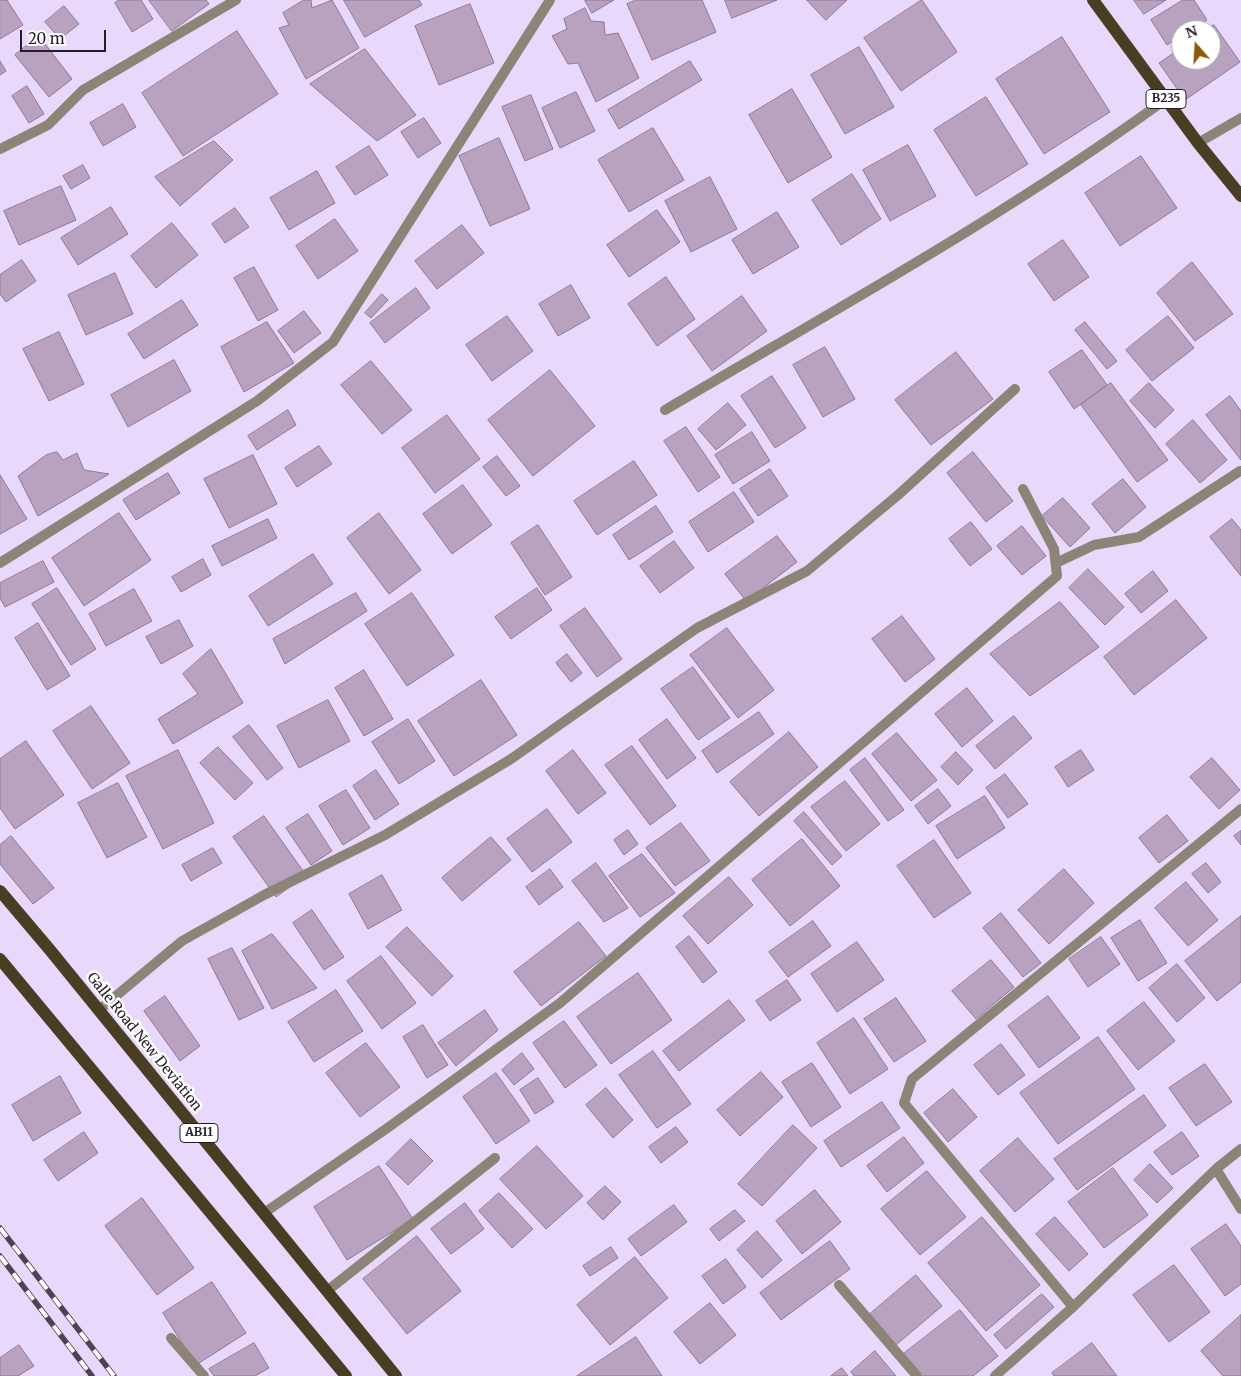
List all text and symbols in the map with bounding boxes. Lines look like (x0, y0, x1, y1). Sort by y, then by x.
scale bar (22, 20, 109, 52)
north arrow (1171, 20, 1221, 70)
text: N (1183, 21, 1200, 42)
text: 20 m (28, 29, 65, 48)
road number: B235 (1146, 90, 1186, 108)
street label: Galle Road New Deviation (83, 969, 205, 1115)
road number: AB11 (180, 1124, 218, 1142)

